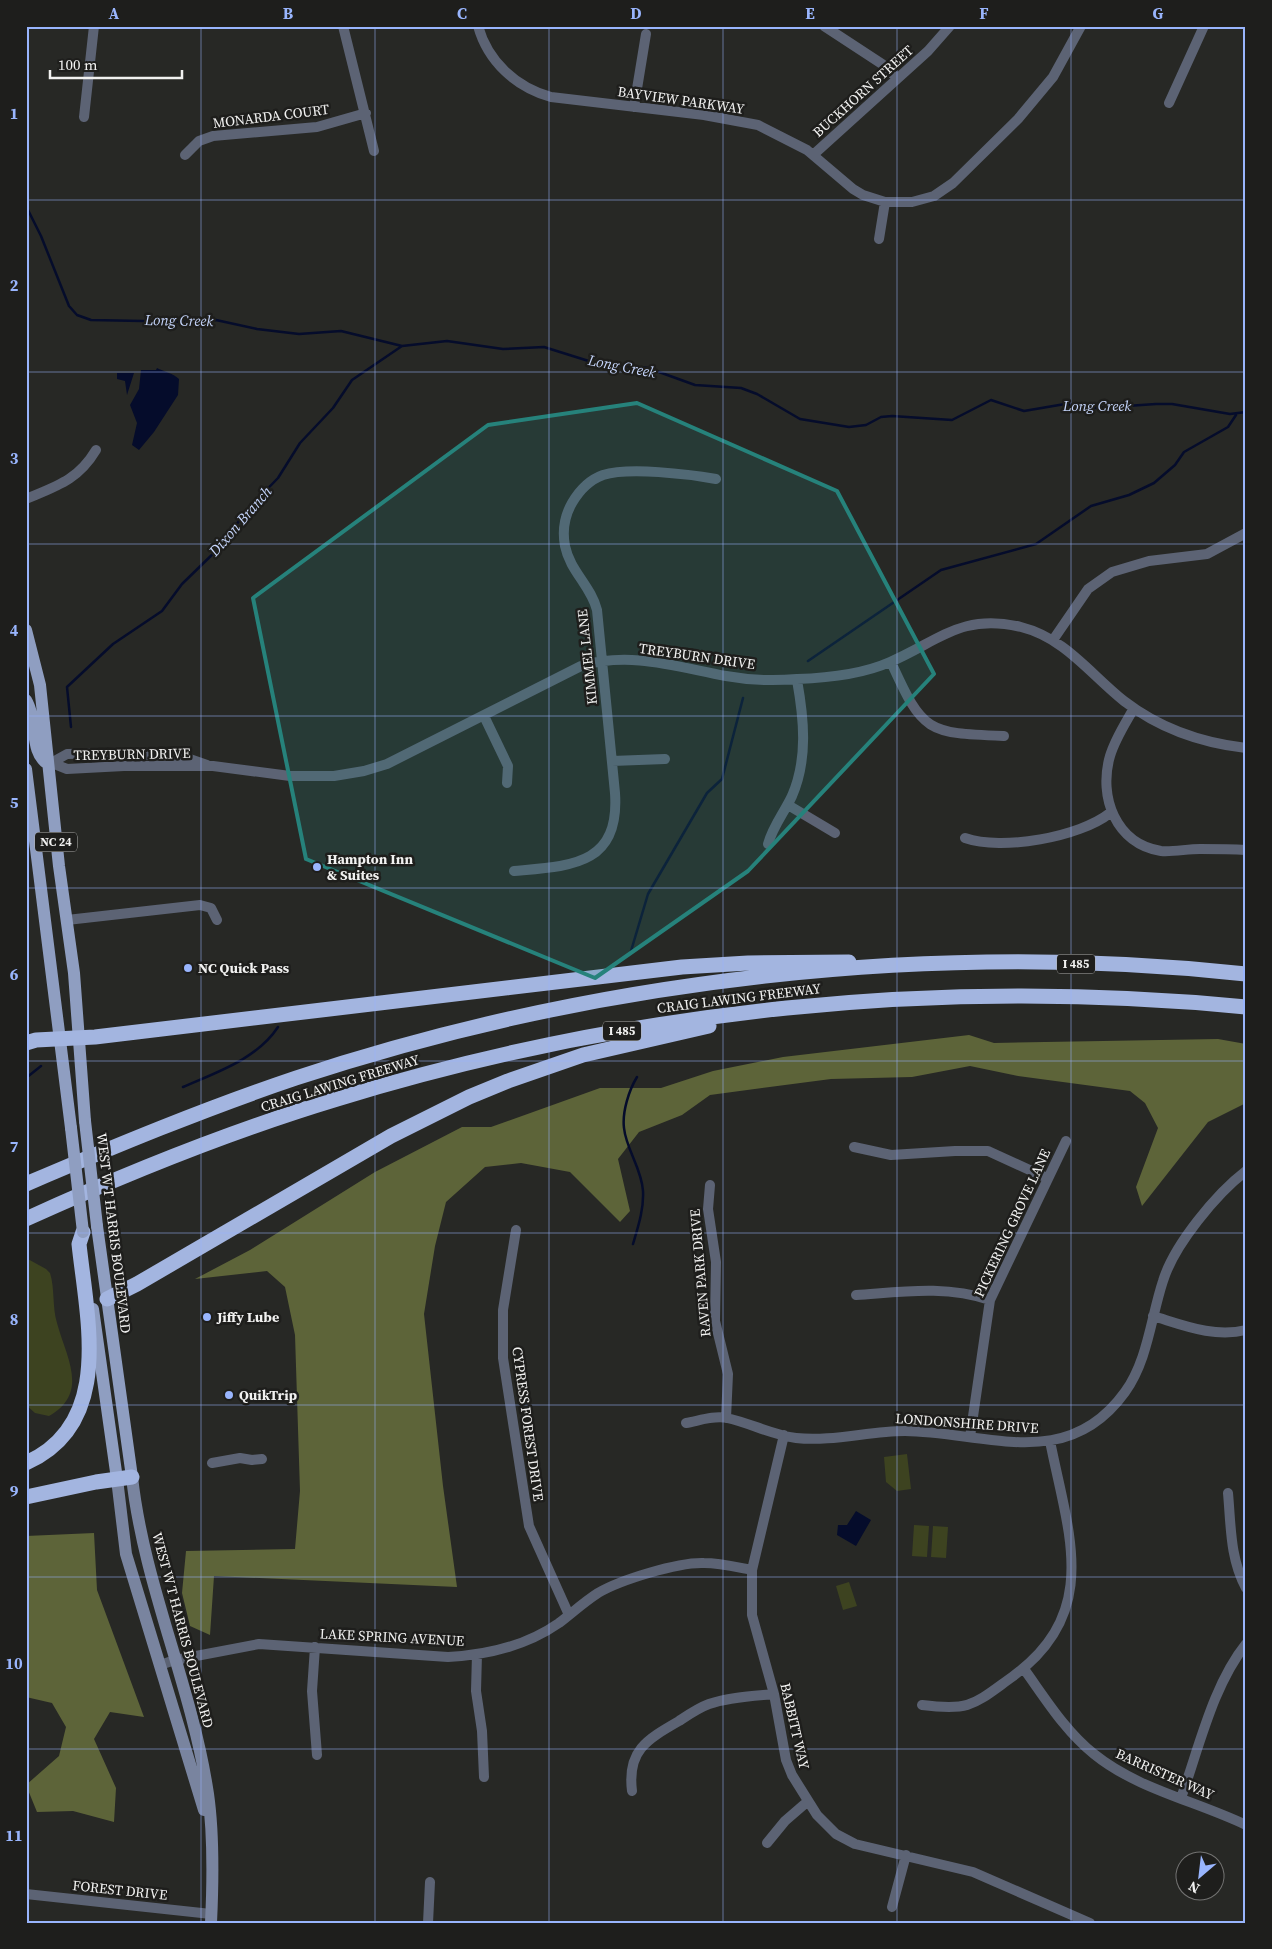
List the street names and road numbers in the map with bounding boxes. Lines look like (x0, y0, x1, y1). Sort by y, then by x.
street label: BUCKHORN STREET (808, 40, 918, 142)
street label: BAYVIEW PARKWAY (616, 81, 746, 119)
street label: MONARDA COURT (212, 99, 331, 133)
street label: KIMMEL LANE (572, 608, 602, 706)
street label: TREYBURN DRIVE (638, 638, 756, 674)
street label: TREYBURN DRIVE (73, 743, 191, 765)
road number: NC 24 (35, 832, 77, 852)
road number: I 485 (1057, 954, 1095, 974)
street label: CRAIG LAWING FREEWAY (656, 978, 822, 1018)
road number: I 485 (603, 1021, 641, 1040)
street label: CRAIG LAWING FREEWAY (258, 1049, 422, 1117)
street label: WEST W T HARRIS BOULEVARD (92, 1132, 136, 1334)
street label: PICKERING GROVE LANE (969, 1146, 1055, 1300)
street label: RAVEN PARK DRIVE (684, 1208, 716, 1338)
street label: CYPRESS FOREST DRIVE (507, 1345, 549, 1503)
street label: LONDONSHIRE DRIVE (895, 1408, 1039, 1438)
street label: WEST W T HARRIS BOULEVARD (147, 1530, 219, 1730)
street label: LAKE SPRING AVENUE (319, 1623, 465, 1651)
street label: BABBITT WAY (775, 1681, 815, 1771)
street label: BARRISTER WAY (1113, 1743, 1217, 1805)
street label: FOREST DRIVE (72, 1875, 168, 1905)

